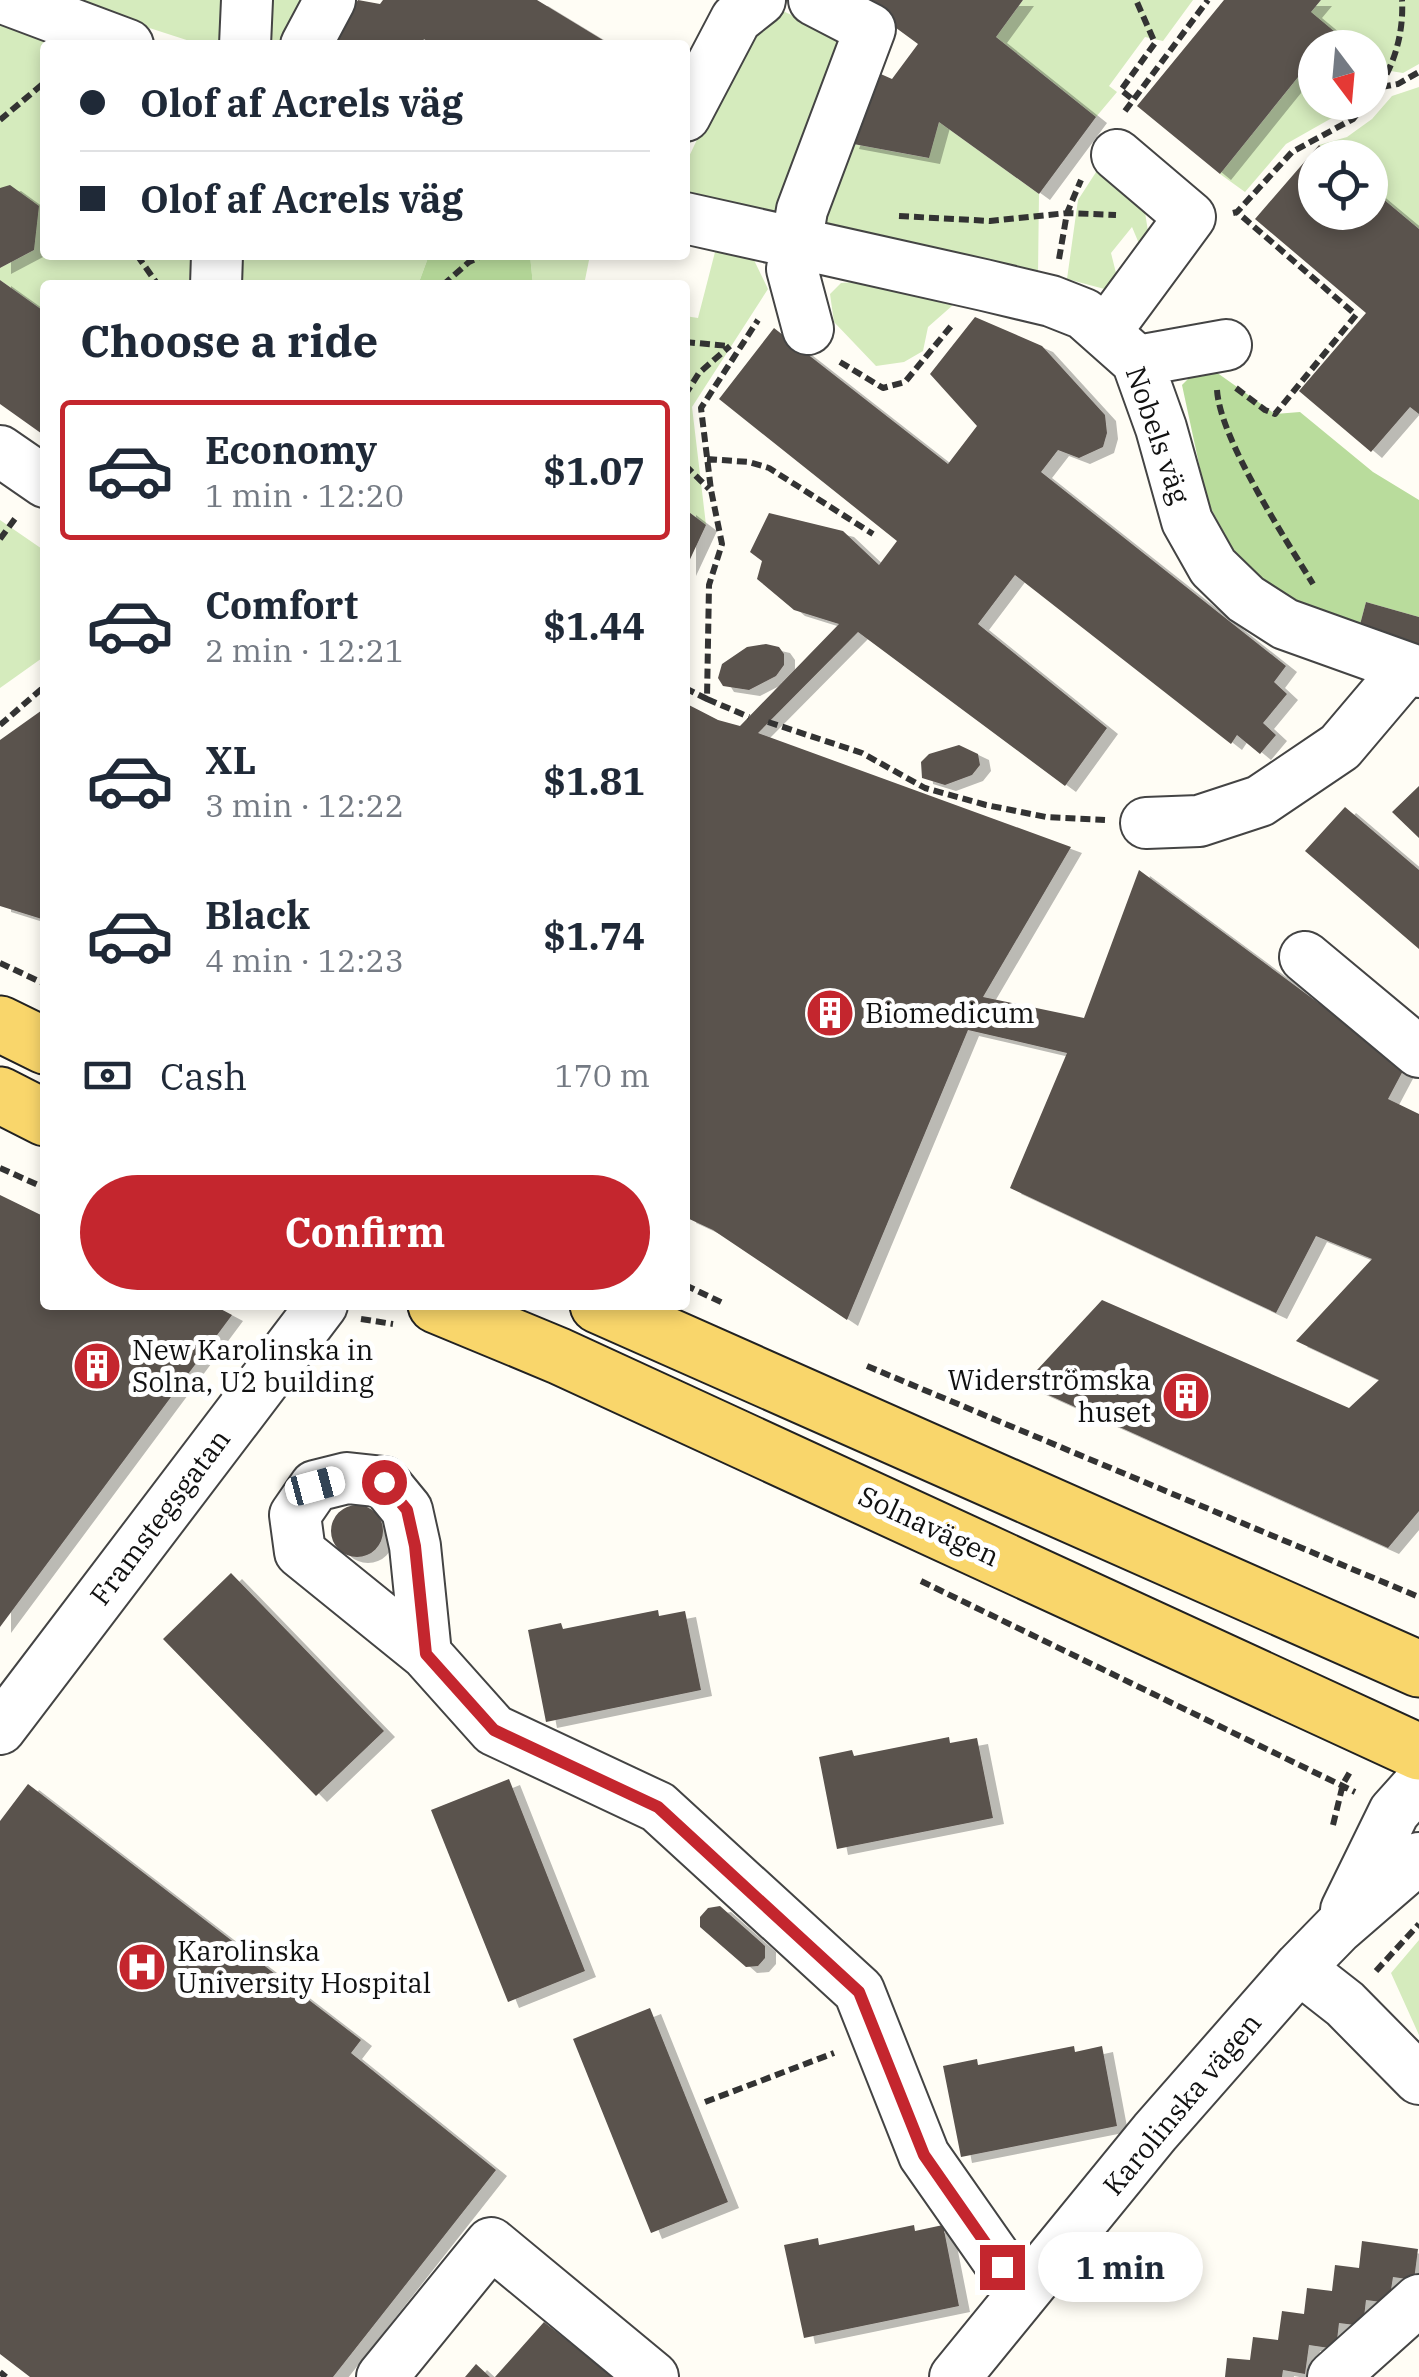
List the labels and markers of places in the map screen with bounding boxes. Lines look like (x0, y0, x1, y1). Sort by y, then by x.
building icon: Biomedicum (804, 987, 856, 1039)
place label: Biomedicum (865, 994, 1035, 1031)
place label: New Karolinska in Solna, U2 building (132, 1331, 374, 1400)
building icon: New Karolinska in Solna, U2 building (71, 1340, 123, 1392)
place label: Widerströmska huset (948, 1361, 1151, 1430)
building icon: Widerströmska huset (1160, 1370, 1212, 1422)
place label: Karolinska University Hospital (177, 1932, 431, 2001)
hospital icon: Karolinska University Hospital (116, 1941, 168, 1993)

